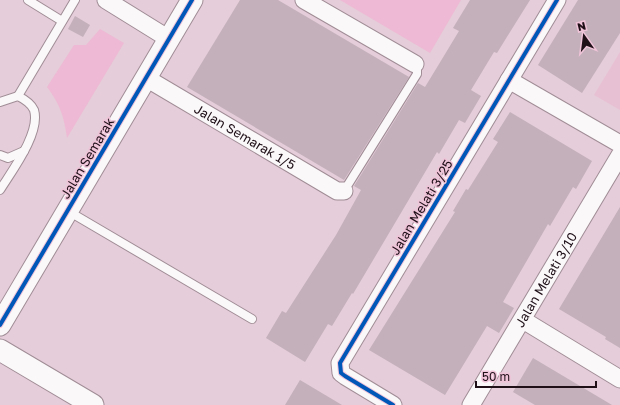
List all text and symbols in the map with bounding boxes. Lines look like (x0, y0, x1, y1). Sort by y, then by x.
north arrow (564, 16, 604, 56)
text: N (576, 18, 587, 33)
street label: Jalan Semarak 1/5 (191, 100, 299, 173)
street label: Jalan Semarak (57, 114, 118, 201)
street label: Jalan Melati 3/25 (386, 156, 456, 258)
street label: Jalan Melati 3/10 (511, 229, 580, 330)
scale bar (476, 363, 596, 389)
text: 50 m (482, 369, 510, 384)

